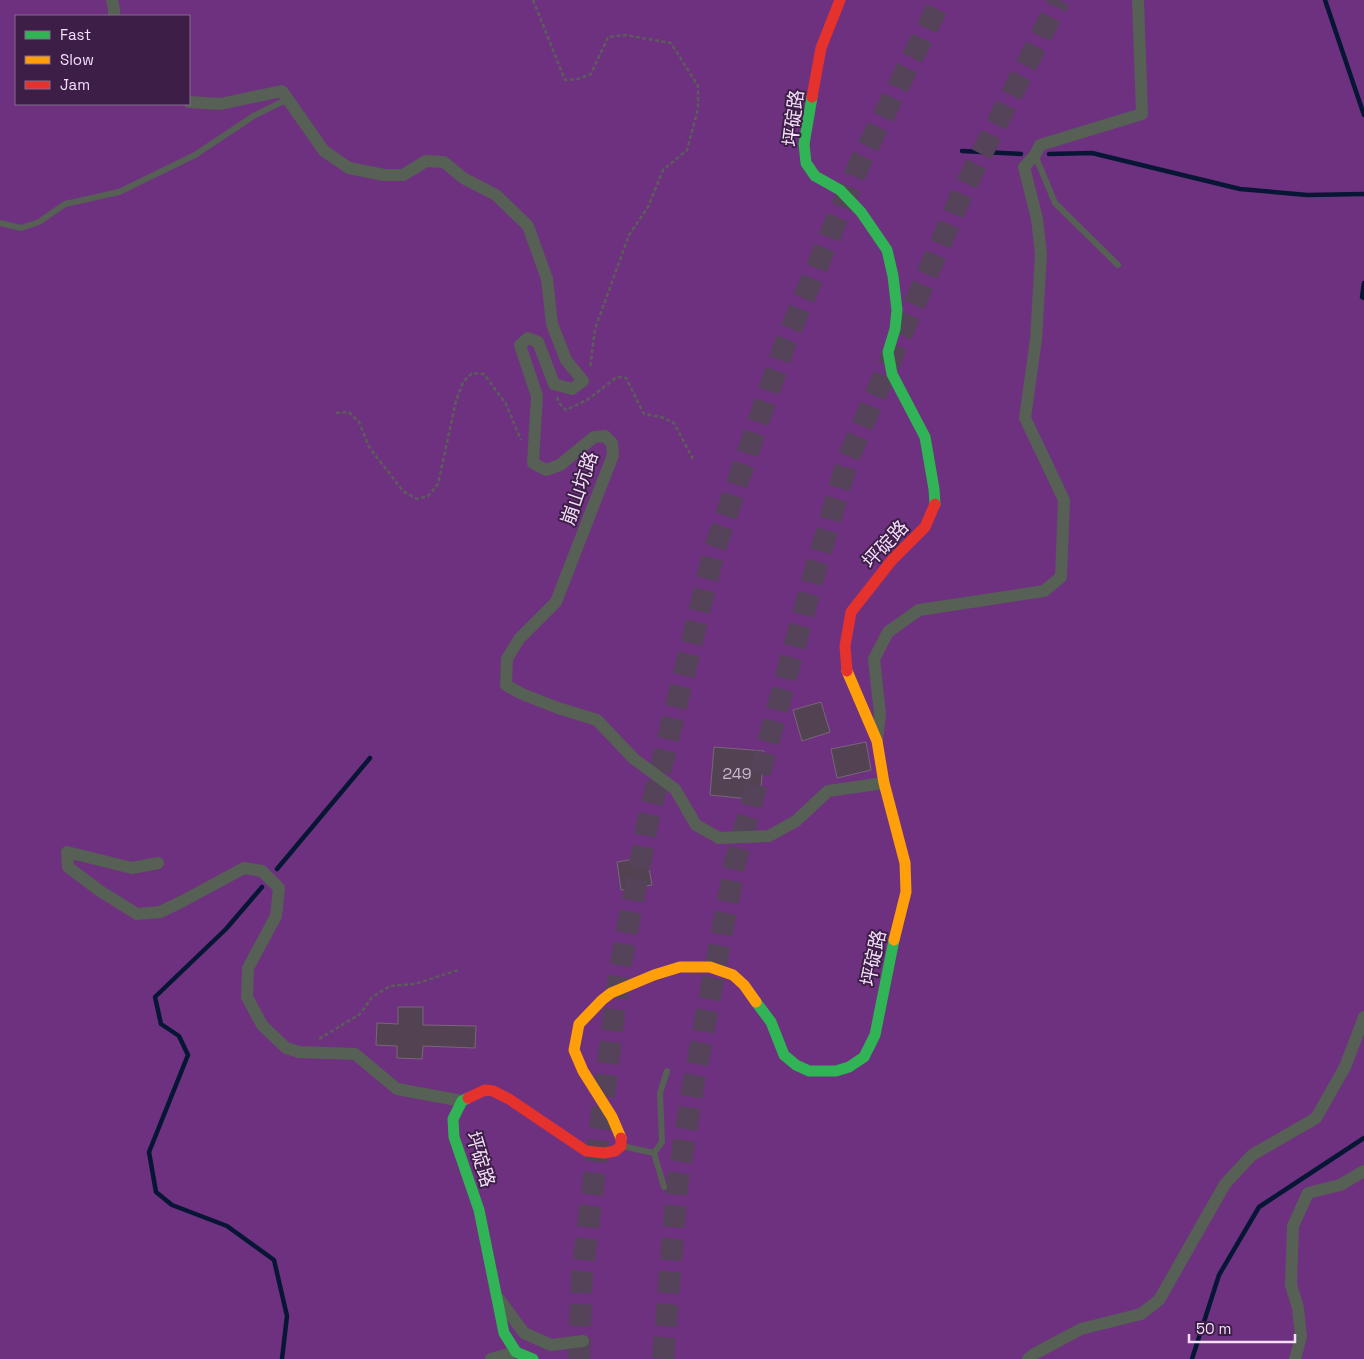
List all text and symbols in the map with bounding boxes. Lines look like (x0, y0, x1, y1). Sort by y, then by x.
legend (15, 15, 190, 105)
text: Fast (60, 25, 91, 44)
text: Slow (60, 50, 94, 69)
text: Jam (60, 75, 90, 94)
street label: 坪碇路 (778, 88, 809, 148)
street label: 崩山坑路 (555, 448, 604, 528)
street label: 坪碇路 (857, 515, 914, 574)
house number: 249 (723, 763, 751, 784)
street label: 坪碇路 (855, 928, 892, 989)
street label: 坪碇路 (460, 1128, 501, 1190)
scale bar (1189, 1312, 1295, 1344)
text: 50 m (1196, 1319, 1231, 1338)

